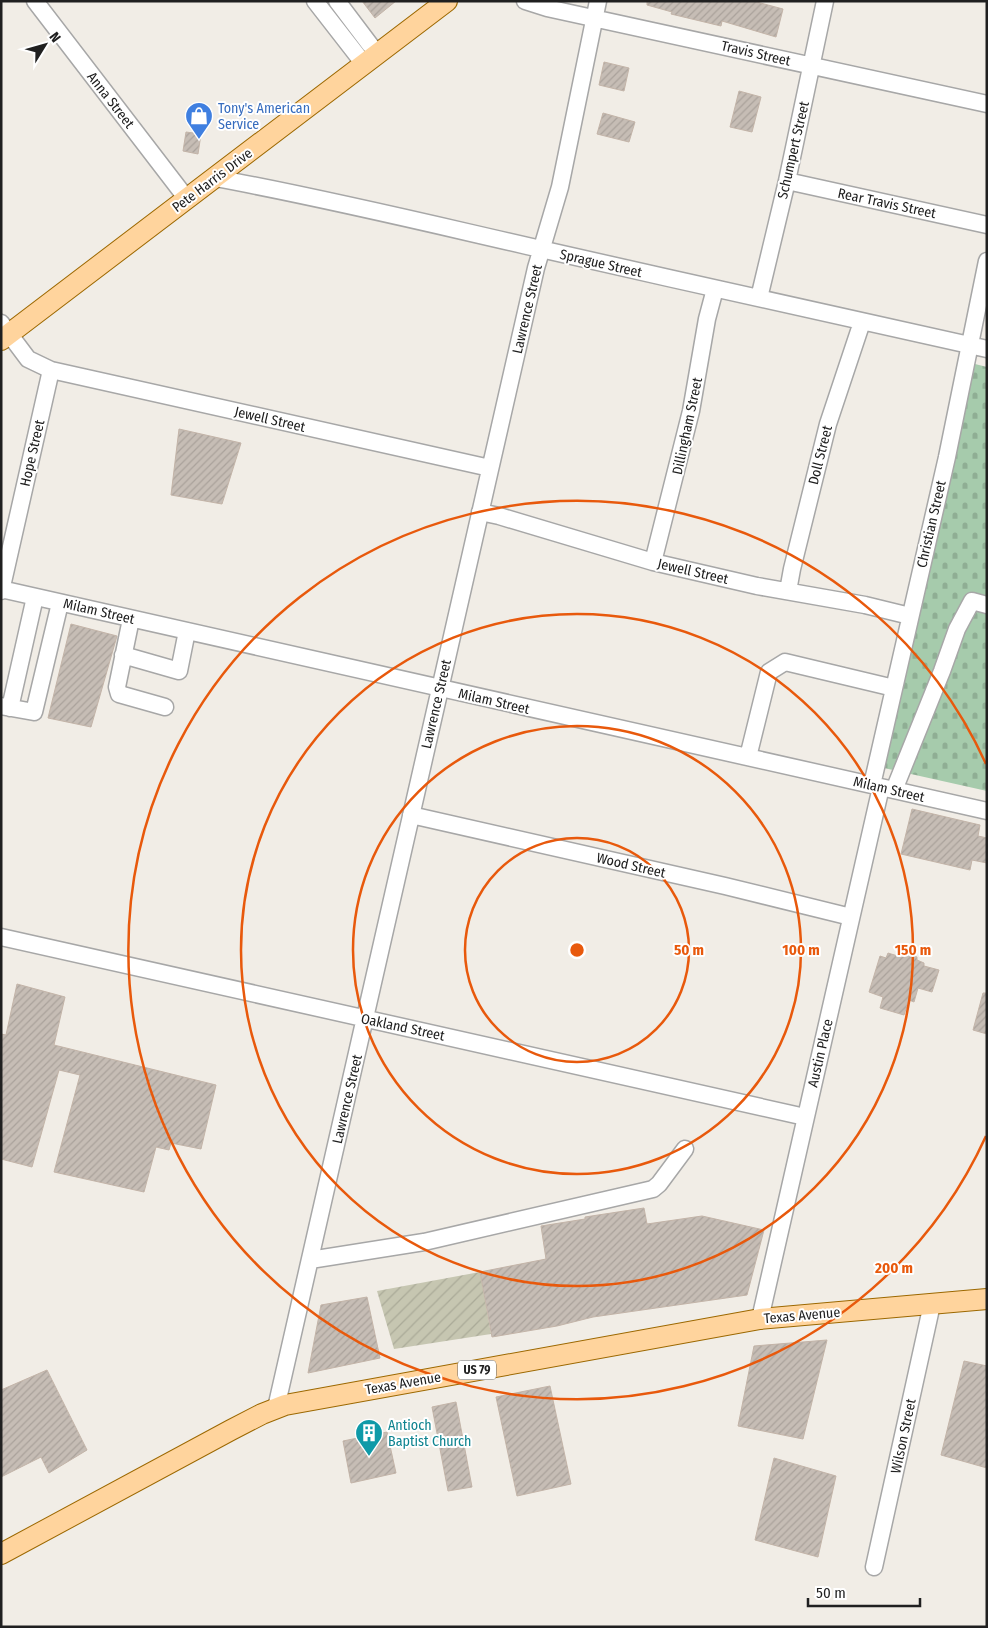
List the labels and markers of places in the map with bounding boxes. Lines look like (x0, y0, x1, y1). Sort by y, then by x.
place label: Tony's American Service (218, 100, 310, 133)
shop icon: Tony's American Service (184, 101, 214, 140)
centre of rings (568, 941, 586, 959)
place label: Antioch Baptist Church (388, 1417, 471, 1450)
building icon: Antioch Baptist Church (354, 1418, 384, 1457)

